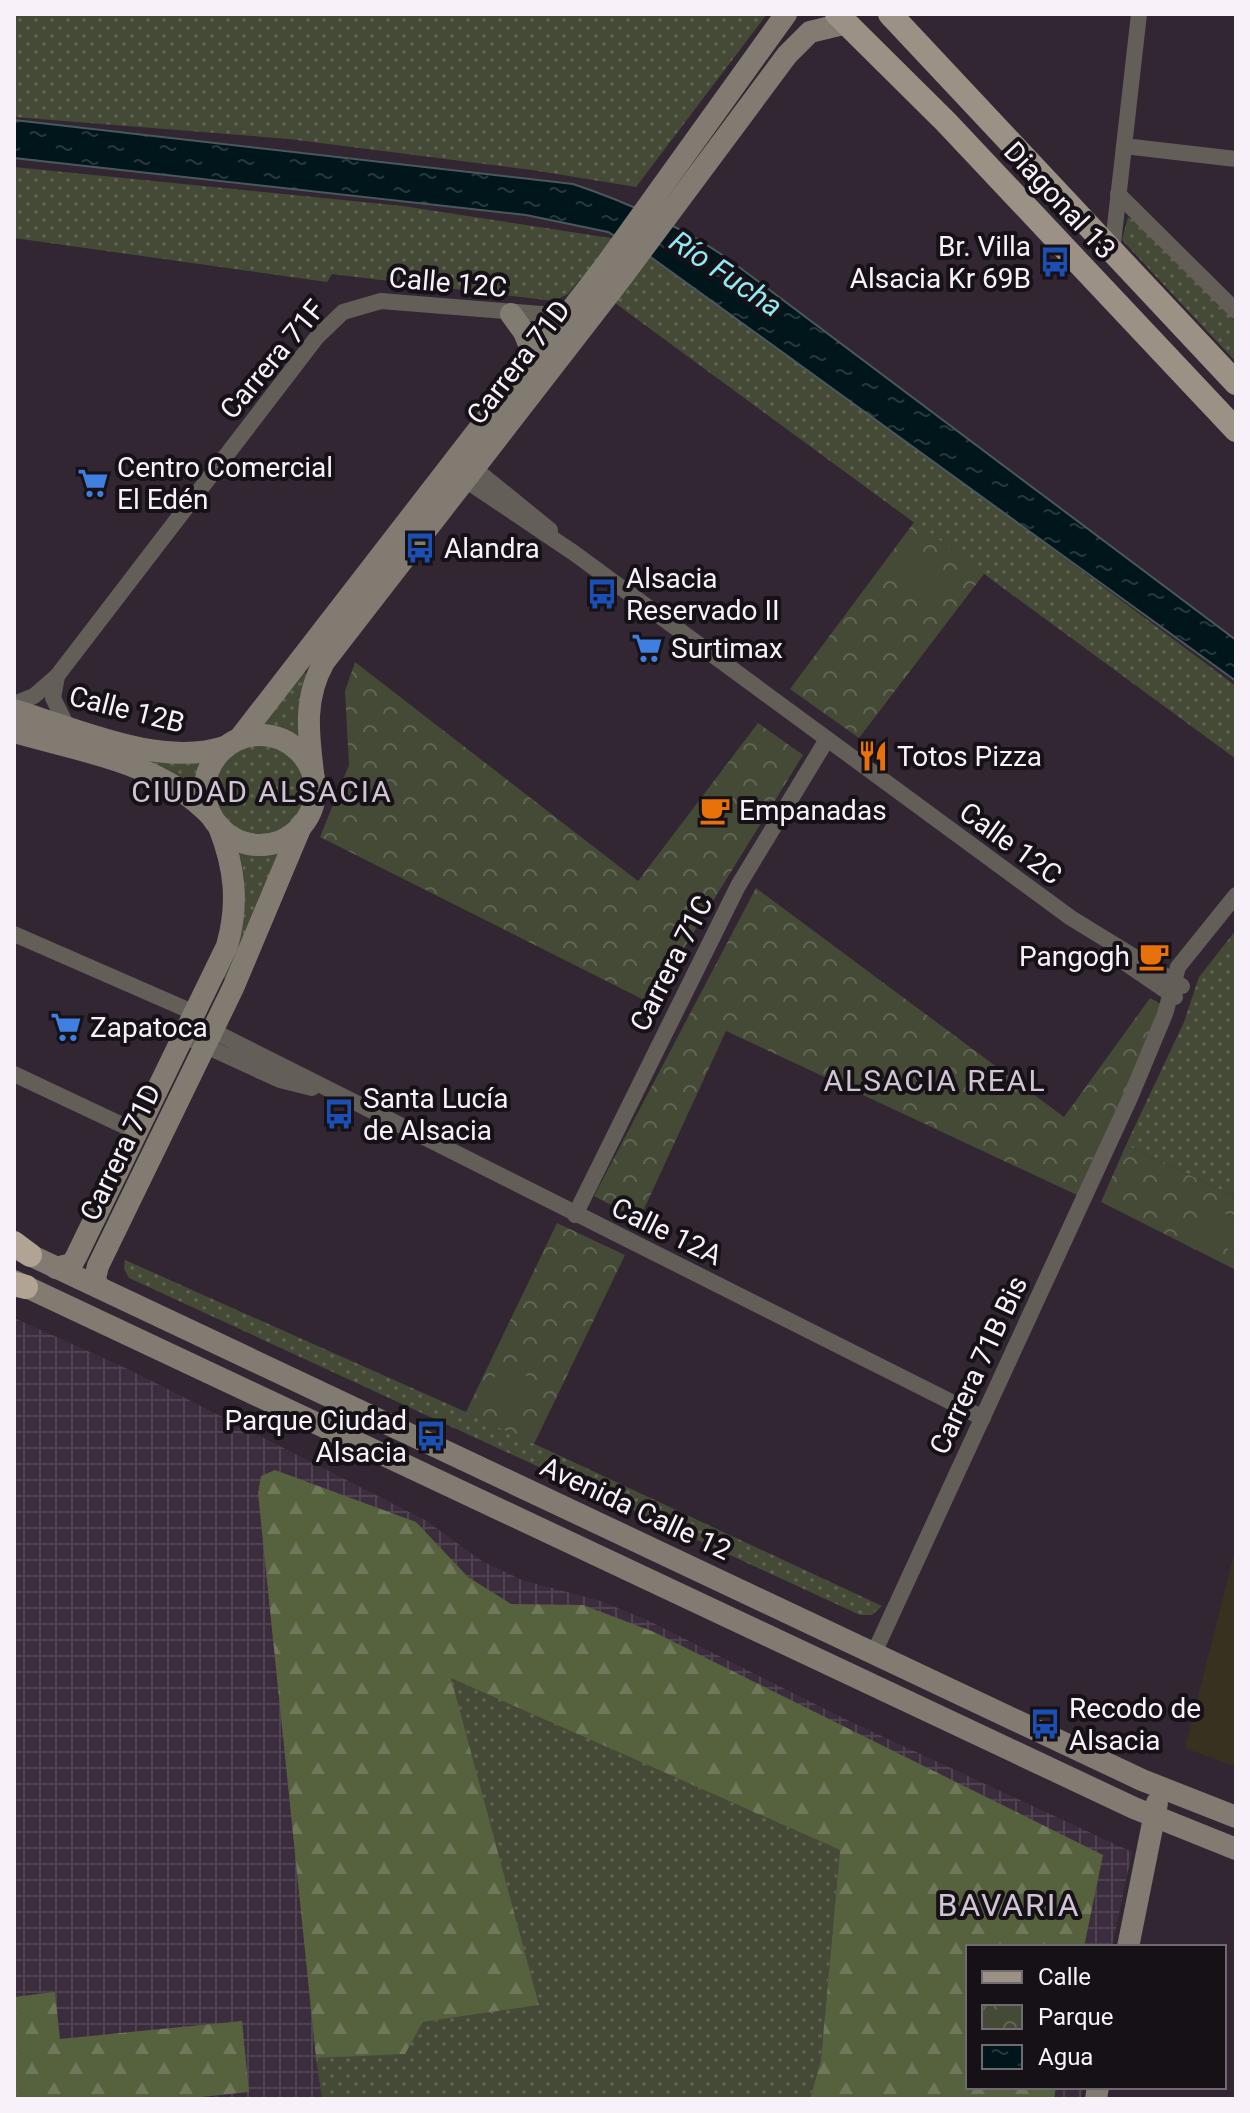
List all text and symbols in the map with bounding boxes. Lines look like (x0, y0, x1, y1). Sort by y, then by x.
street label: Diagonal 13 (997, 135, 1122, 266)
water label: Río Fucha (663, 223, 789, 324)
place label: Br. Villa Alsacia Kr 69B (850, 230, 1031, 295)
bus stop icon: Br. Villa Alsacia Kr 69B (1038, 245, 1072, 279)
street label: Calle 12C (387, 261, 508, 304)
street label: Carrera 71F (213, 293, 332, 426)
street label: Carrera 71D (460, 294, 577, 431)
place label: Centro Comercial El Edén (117, 451, 333, 516)
supermarket icon: Centro Comercial El Edén (76, 466, 110, 500)
bus stop icon: Alandra (403, 531, 437, 565)
place label: Alandra (444, 532, 540, 565)
place label: Alsacia Reservado II (626, 562, 780, 627)
bus stop icon: Alsacia Reservado II (585, 577, 619, 611)
supermarket icon: Surtimax (630, 631, 664, 665)
place label: Surtimax (671, 632, 783, 665)
street label: Calle 12B (66, 679, 188, 740)
restaurant icon: Totos Pizza (856, 739, 890, 773)
place label: Totos Pizza (897, 740, 1042, 773)
district label: CIUDAD ALSACIA (131, 774, 393, 809)
cafe icon: Empanadas (698, 793, 732, 827)
place label: Empanadas (739, 794, 887, 827)
street label: Calle 12C (953, 795, 1068, 892)
street label: Carrera 71C (623, 890, 720, 1037)
cafe icon: Pangogh (1137, 939, 1171, 973)
place label: Pangogh (1019, 940, 1130, 973)
supermarket icon: Zapatoca (49, 1010, 83, 1044)
place label: Zapatoca (90, 1011, 208, 1044)
district label: ALSACIA REAL (823, 1063, 1047, 1098)
street label: Carrera 71D (73, 1078, 168, 1226)
place label: Santa Lucía de Alsacia (363, 1082, 508, 1147)
bus stop icon: Santa Lucía de Alsacia (322, 1097, 356, 1131)
street label: Calle 12A (606, 1191, 727, 1272)
street label: Carrera 71B Bis (923, 1271, 1034, 1460)
place label: Parque Ciudad Alsacia (225, 1404, 407, 1469)
bus stop icon: Parque Ciudad Alsacia (414, 1419, 448, 1453)
street label: Avenida Calle 12 (535, 1450, 736, 1567)
place label: Recodo de Alsacia (1069, 1692, 1201, 1757)
bus stop icon: Recodo de Alsacia (1028, 1707, 1062, 1741)
district label: BAVARIA (937, 1886, 1081, 1924)
legend (966, 1945, 1226, 2089)
text: Calle (1038, 1963, 1091, 1991)
text: Parque (1038, 2003, 1114, 2031)
text: Agua (1038, 2043, 1093, 2071)

